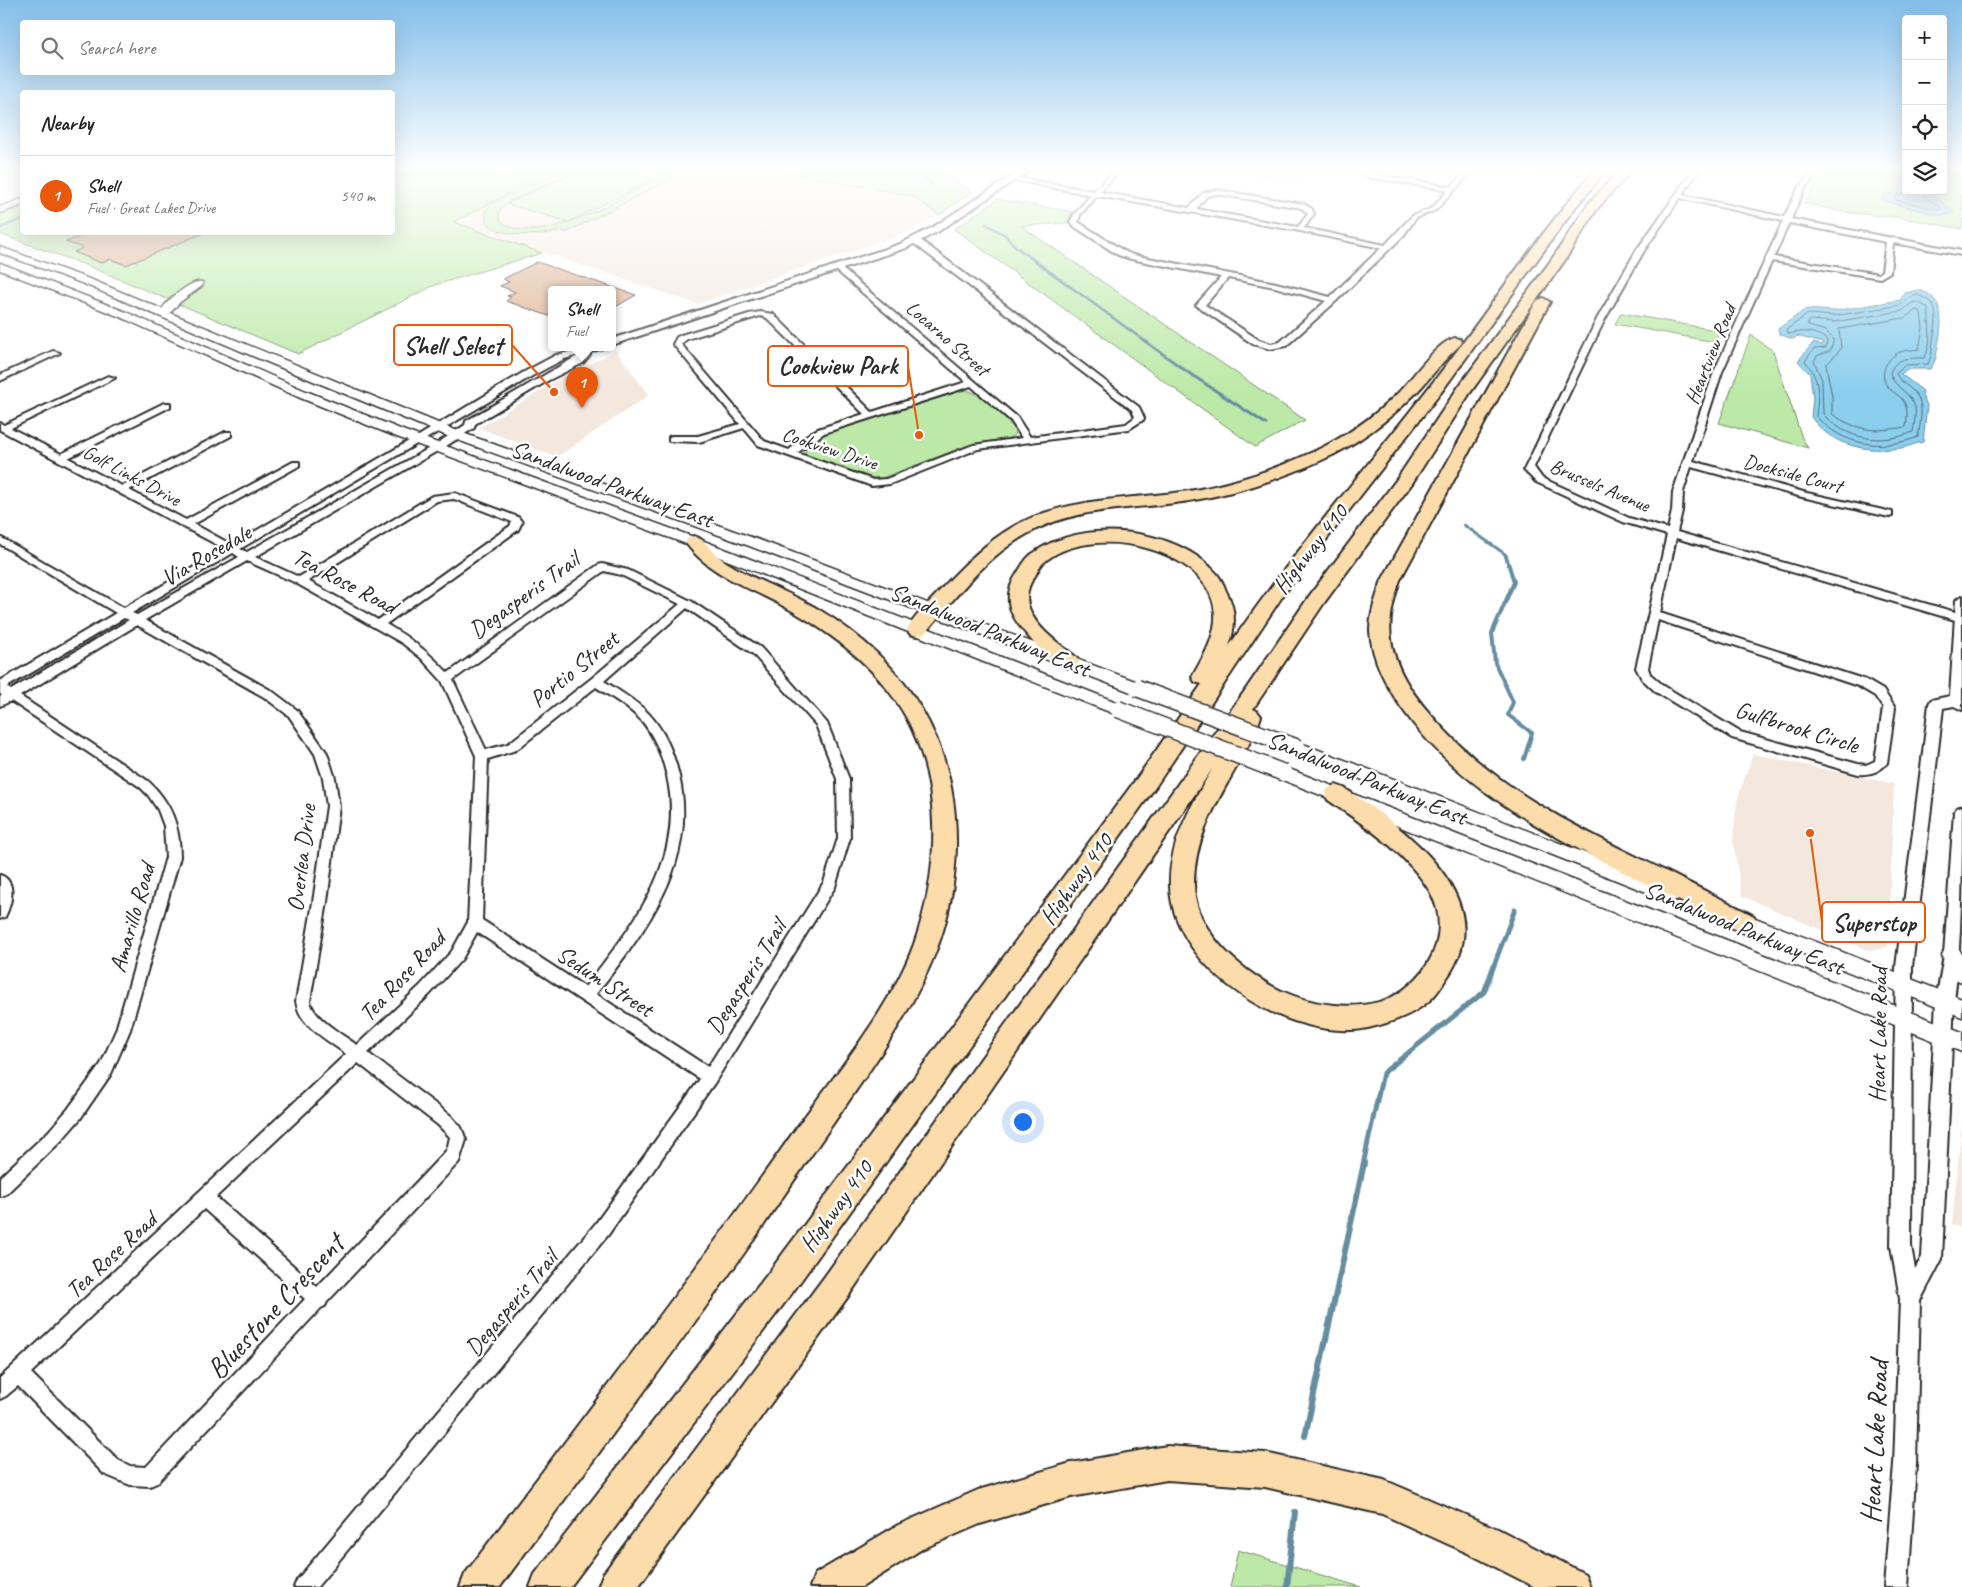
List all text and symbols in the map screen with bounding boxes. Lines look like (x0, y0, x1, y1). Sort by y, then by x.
map controls (1902, 15, 1947, 195)
button: + (1902, 15, 1947, 60)
search box (20, 20, 395, 75)
icon: search (38, 34, 66, 62)
text: Search here (78, 36, 155, 60)
button: − (1902, 60, 1947, 105)
button: locate (1902, 105, 1947, 150)
text: Nearby (40, 110, 93, 136)
button: layers (1902, 150, 1947, 195)
text: Shell (87, 174, 119, 198)
text: 1 (52, 186, 60, 206)
text: 540 m (341, 186, 375, 206)
text: Fuel · Great Lakes Drive (87, 198, 215, 218)
popup (548, 286, 616, 351)
street label: Locarno Street (901, 295, 997, 384)
text: Shell (566, 297, 598, 321)
street label: Heartview Road (1679, 298, 1743, 408)
text: Fuel (566, 321, 587, 341)
callout: Shell Select (394, 325, 512, 365)
text: Shell Select (404, 330, 506, 362)
callout: Cookview Park (768, 346, 908, 386)
text: Cookview Park (779, 350, 900, 382)
pin: 1 (566, 367, 598, 408)
street label: Cookview Drive (779, 421, 882, 476)
street label: Sandalwood Parkway East (507, 433, 719, 535)
street label: Golf Links Drive (79, 439, 186, 512)
street label: Dockside Court (1741, 448, 1848, 499)
street label: Brussels Avenue (1546, 453, 1655, 518)
street label: Highway 410 (1266, 496, 1356, 600)
street label: Via Rosedale (156, 516, 258, 593)
street label: Tea Rose Road (288, 541, 405, 623)
street label: Degasperis Trail (463, 543, 588, 645)
street label: Sandalwood Parkway East (886, 576, 1096, 685)
street label: Portio Street (523, 623, 626, 714)
street label: Gulfbrook Circle (1732, 694, 1864, 761)
street label: Sandalwood Parkway East (1263, 724, 1473, 833)
street label: Overlea Drive (280, 801, 323, 913)
street label: Highway 410 (1033, 825, 1121, 931)
street label: Amarillo Road (102, 857, 163, 976)
street label: Sandalwood Parkway East (1640, 874, 1850, 983)
callout: Superstop (1822, 902, 1925, 942)
text: Superstop (1832, 907, 1918, 939)
street label: Degasperis Trail (699, 911, 795, 1040)
street label: Tea Rose Road (352, 922, 454, 1028)
street label: Sedum Street (551, 939, 661, 1025)
street label: Heart Lake Road (1862, 964, 1894, 1103)
your location (1010, 1109, 1036, 1135)
street label: Highway 410 (793, 1152, 881, 1258)
street label: Tea Rose Road (59, 1203, 165, 1305)
street label: Bluestone Crescent (199, 1223, 355, 1387)
street label: Degasperis Trail (458, 1241, 566, 1362)
street label: Heart Lake Road (1852, 1355, 1897, 1525)

